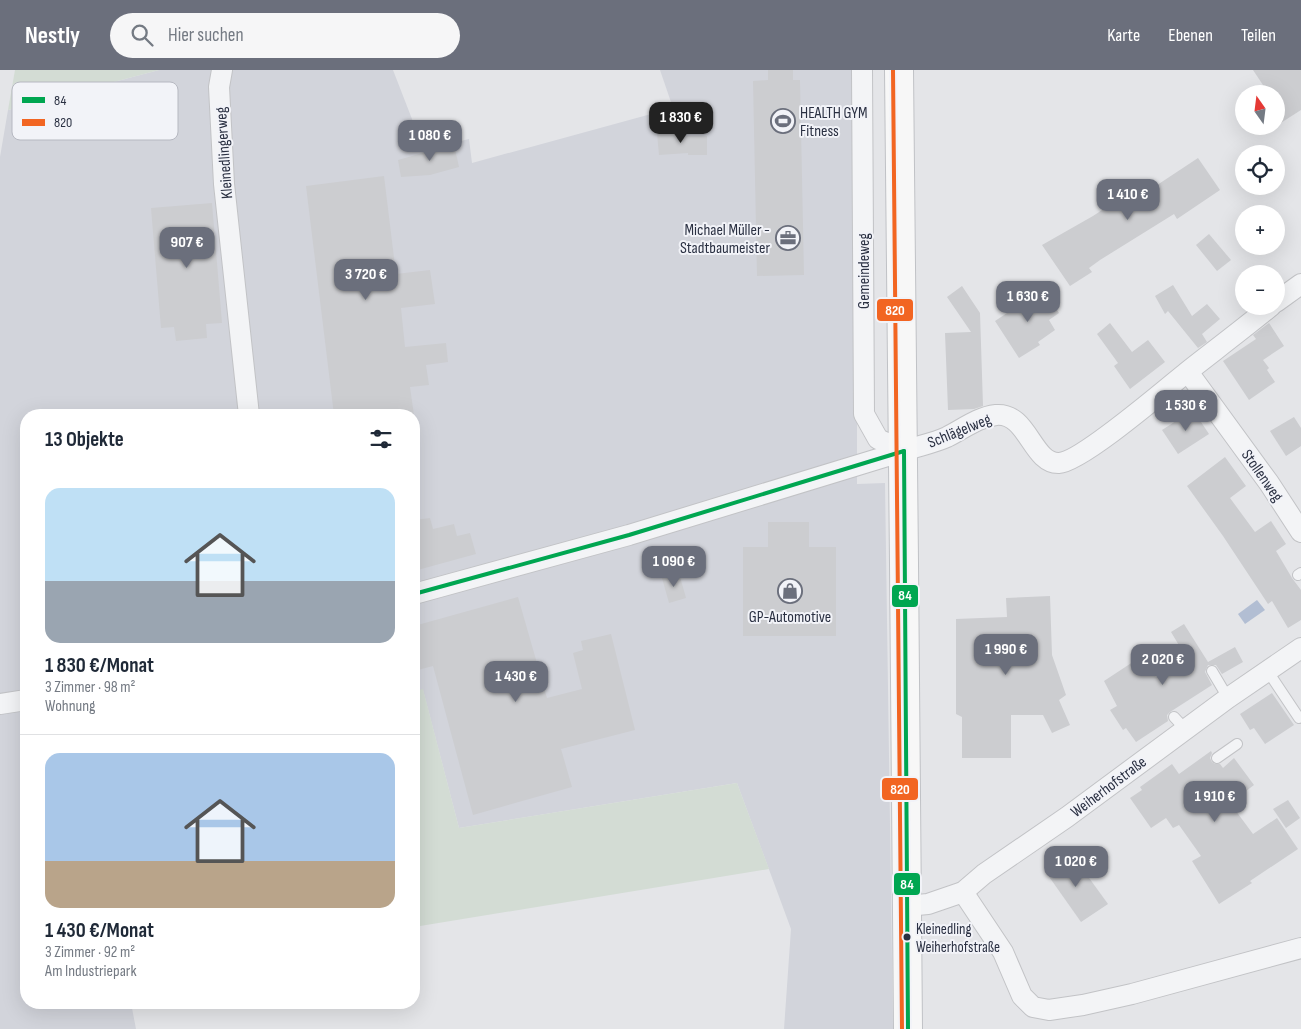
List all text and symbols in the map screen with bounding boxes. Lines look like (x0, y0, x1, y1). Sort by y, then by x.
search box (110, 13, 460, 58)
text: Nestly (25, 21, 80, 50)
icon: search (128, 21, 156, 49)
text: Hier suchen (168, 24, 244, 47)
text: Karte (1107, 25, 1140, 46)
text: Ebenen (1168, 25, 1213, 46)
text: Teilen (1241, 25, 1276, 46)
legend (12, 82, 178, 140)
north arrow (1235, 85, 1285, 135)
map controls (1235, 85, 1285, 315)
text: 84 (54, 92, 66, 109)
pin: 1 830 € (635, 102, 727, 144)
place label: HEALTH GYM Fitness (800, 104, 867, 141)
street label: Kleinedlingerweg (212, 106, 237, 199)
text: 1 830 € (660, 108, 702, 127)
sports icon: HEALTH GYM Fitness (770, 108, 796, 134)
text: 820 (54, 114, 72, 131)
pin: 1 080 € (384, 119, 476, 162)
text: 1 080 € (409, 126, 451, 145)
button: locate (1235, 145, 1285, 195)
pin: 1 410 € (1082, 178, 1174, 221)
text: 1 410 € (1108, 185, 1148, 204)
button: + (1235, 205, 1285, 255)
place label: Michael Müller - Stadtbaumeister (680, 221, 770, 258)
office icon: Michael Müller - Stadtbaumeister (775, 225, 801, 251)
pin: 907 € (152, 226, 222, 269)
text: 907 € (171, 233, 203, 252)
street label: Gemeindeweg (855, 233, 874, 309)
pin: 3 720 € (320, 258, 412, 301)
text: 3 720 € (345, 265, 387, 284)
button: − (1235, 265, 1285, 315)
pin: 1 630 € (982, 280, 1074, 323)
text: 1 630 € (1007, 287, 1049, 306)
line badge: 820 (876, 298, 914, 322)
text: 820 (885, 302, 905, 319)
pin: 1 530 € (1140, 390, 1232, 432)
text: 1 530 € (1165, 396, 1207, 415)
street label: Schlägelweg (925, 410, 994, 453)
icon: filters (367, 425, 395, 453)
text: 13 Objekte (45, 427, 124, 452)
street label: Stollenweg (1237, 446, 1287, 506)
icon: home (175, 520, 265, 610)
pin: 1 090 € (628, 546, 720, 588)
text: 1 090 € (653, 552, 695, 571)
shop icon: GP-Automotive (777, 578, 803, 604)
line badge: 84 (891, 584, 919, 608)
text: 84 (898, 587, 912, 604)
place label: GP-Automotive (749, 608, 831, 627)
pin: 1 990 € (960, 634, 1052, 676)
text: 1 990 € (985, 640, 1027, 659)
pin: 2 020 € (1117, 644, 1209, 686)
text: 2 020 € (1142, 650, 1184, 669)
text: 1 830 €/Monat (45, 653, 154, 678)
pin: 1 430 € (470, 660, 562, 703)
text: 1 430 € (495, 667, 537, 686)
text: 3 Zimmer · 98 m² (45, 678, 136, 697)
text: Wohnung (45, 697, 95, 716)
street label: Weiherhofstraße (1067, 753, 1150, 822)
line badge: 820 (881, 777, 919, 801)
pin: 1 910 € (1169, 780, 1261, 823)
text: 820 (890, 781, 910, 798)
icon: home (175, 786, 265, 876)
text: 1 910 € (1195, 787, 1235, 806)
pin: 1 020 € (1030, 846, 1122, 888)
text: 1 020 € (1055, 852, 1097, 871)
line badge: 84 (893, 872, 921, 896)
text: 84 (900, 876, 914, 893)
text: 1 430 €/Monat (45, 918, 154, 943)
place label: Kleinedling Weiherhofstraße (916, 920, 1000, 957)
marker: Kleinedling Weiherhofstraße (902, 932, 912, 942)
text: 3 Zimmer · 92 m² (45, 943, 135, 962)
text: Am Industriepark (45, 962, 137, 981)

